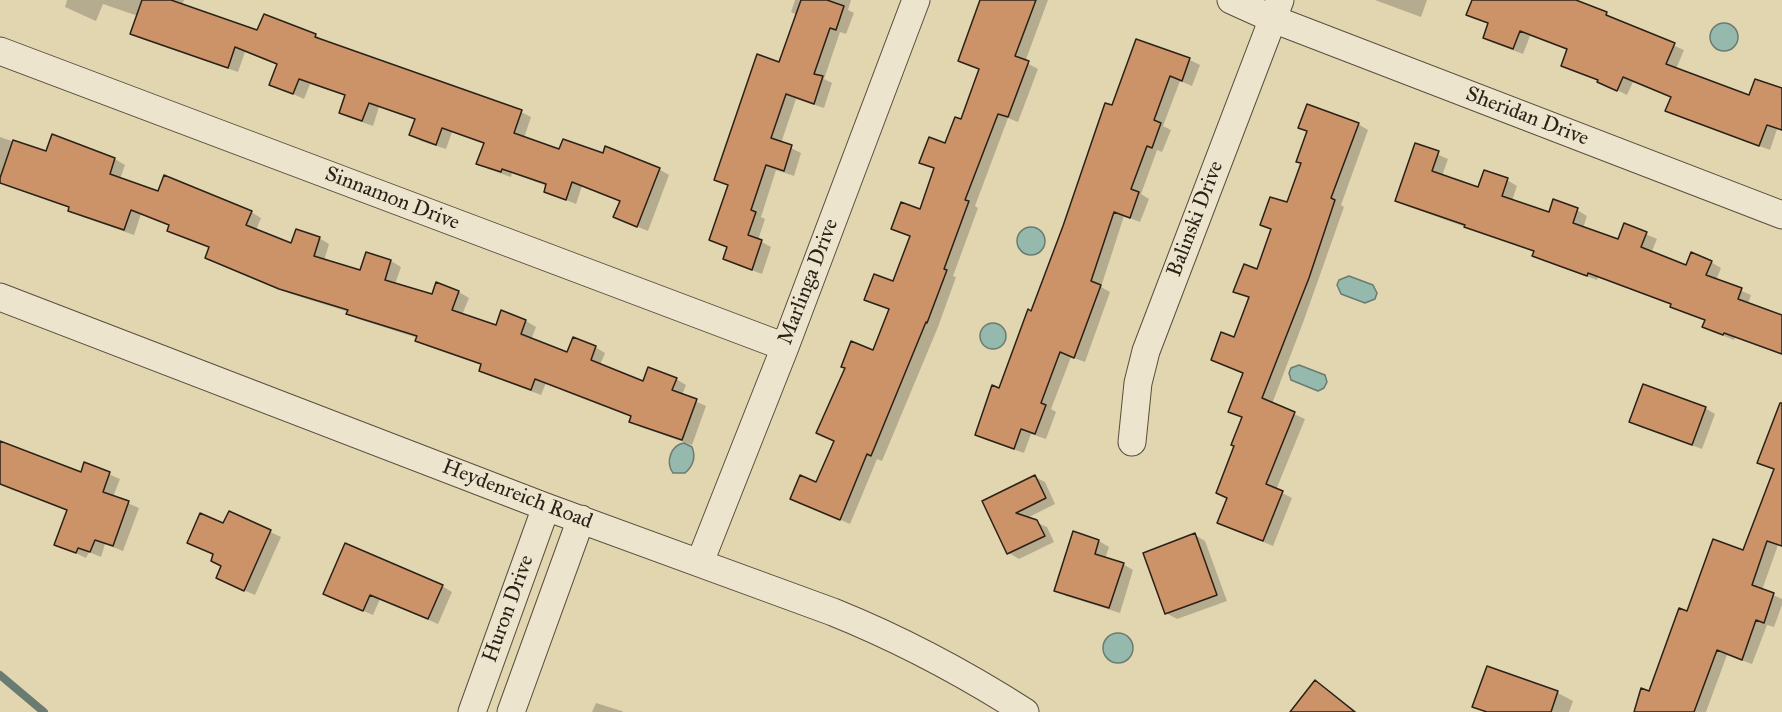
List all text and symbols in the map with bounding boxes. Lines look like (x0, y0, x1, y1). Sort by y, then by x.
street label: Sheridan Drive (1462, 82, 1592, 152)
street label: Balinski Drive (1162, 158, 1230, 280)
street label: Sinnamon Drive (321, 162, 463, 236)
street label: Marlinga Drive (773, 215, 845, 349)
street label: Heydenreich Road (438, 455, 596, 535)
street label: Huron Drive (478, 552, 540, 666)

